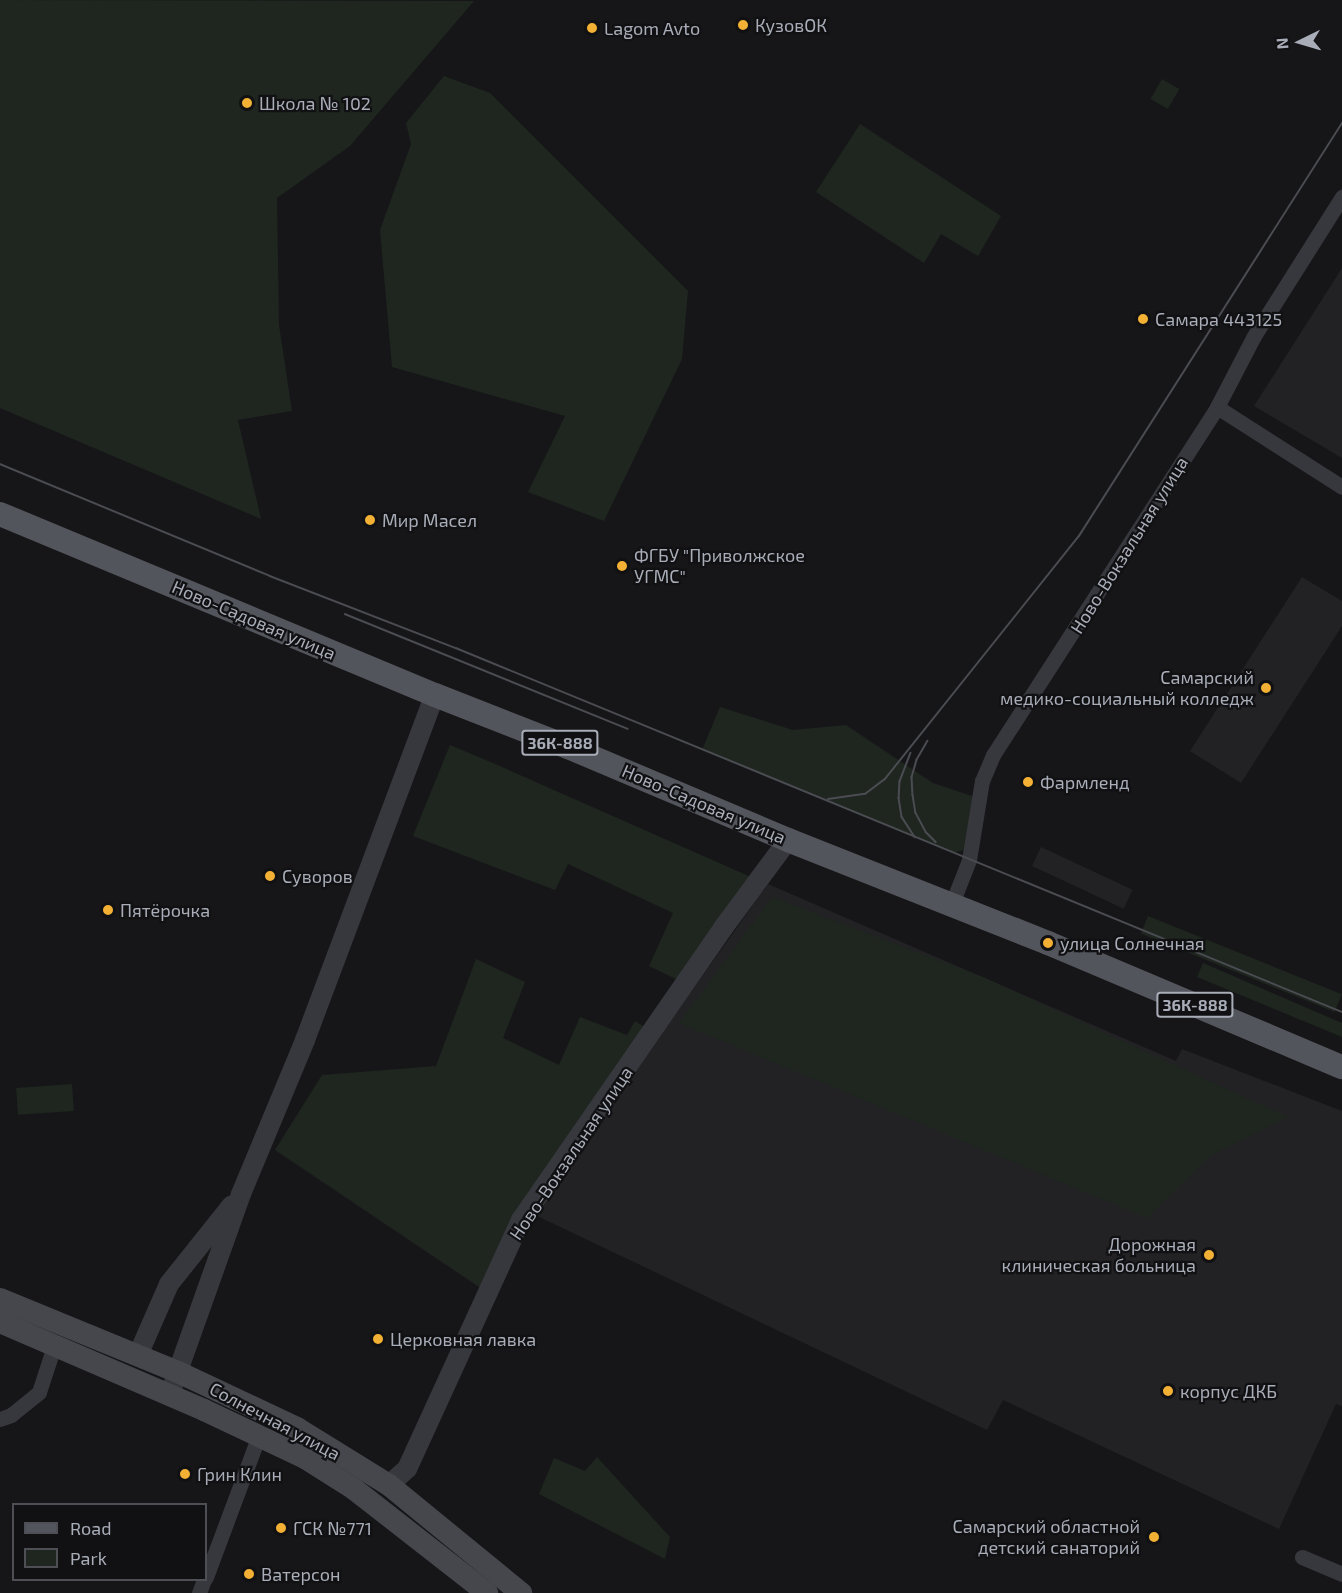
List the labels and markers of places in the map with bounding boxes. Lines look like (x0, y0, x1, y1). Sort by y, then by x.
place label: КузовОК (755, 14, 827, 36)
place label: Lagom Avto (604, 17, 701, 39)
marker: КузовОК (736, 18, 750, 32)
marker: Lagom Avto (585, 21, 599, 35)
place label: Школа № 102 (259, 92, 371, 114)
marker: Школа № 102 (240, 96, 254, 110)
place label: Самара 443125 (1155, 308, 1282, 330)
marker: Самара 443125 (1136, 312, 1150, 326)
place label: Мир Масел (382, 509, 477, 531)
marker: Мир Масел (363, 513, 377, 527)
place label: ФГБУ "Приволжское УГМС" (634, 545, 805, 588)
marker: ФГБУ "Приволжское УГМС" (615, 559, 629, 573)
place label: Самарский медико-социальный колледж (1000, 667, 1254, 710)
marker: Самарский медико-социальный колледж (1259, 681, 1273, 695)
place label: Фармленд (1040, 771, 1130, 793)
marker: Фармленд (1021, 775, 1035, 789)
place label: Суворов (282, 865, 353, 887)
marker: Суворов (263, 869, 277, 883)
place label: Пятёрочка (120, 899, 210, 921)
marker: Пятёрочка (101, 903, 115, 917)
place label: улица Солнечная (1060, 932, 1205, 954)
marker: улица Солнечная (1041, 936, 1055, 950)
place label: Дорожная клиническая больница (1002, 1234, 1196, 1276)
marker: Дорожная клиническая больница (1200, 1246, 1218, 1264)
place label: Церковная лавка (390, 1328, 536, 1350)
marker: Церковная лавка (371, 1332, 385, 1346)
place label: корпус ДКБ (1180, 1380, 1277, 1402)
marker: корпус ДКБ (1161, 1384, 1175, 1398)
place label: Грин Клин (197, 1463, 282, 1485)
marker: Грин Клин (178, 1467, 192, 1481)
place label: Самарский областной детский санаторий (953, 1516, 1140, 1558)
place label: ГСК №771 (293, 1517, 372, 1539)
marker: ГСК №771 (274, 1521, 288, 1535)
marker: Самарский областной детский санаторий (1145, 1528, 1163, 1546)
place label: Ватерсон (261, 1563, 340, 1585)
marker: Ватерсон (242, 1567, 256, 1581)

